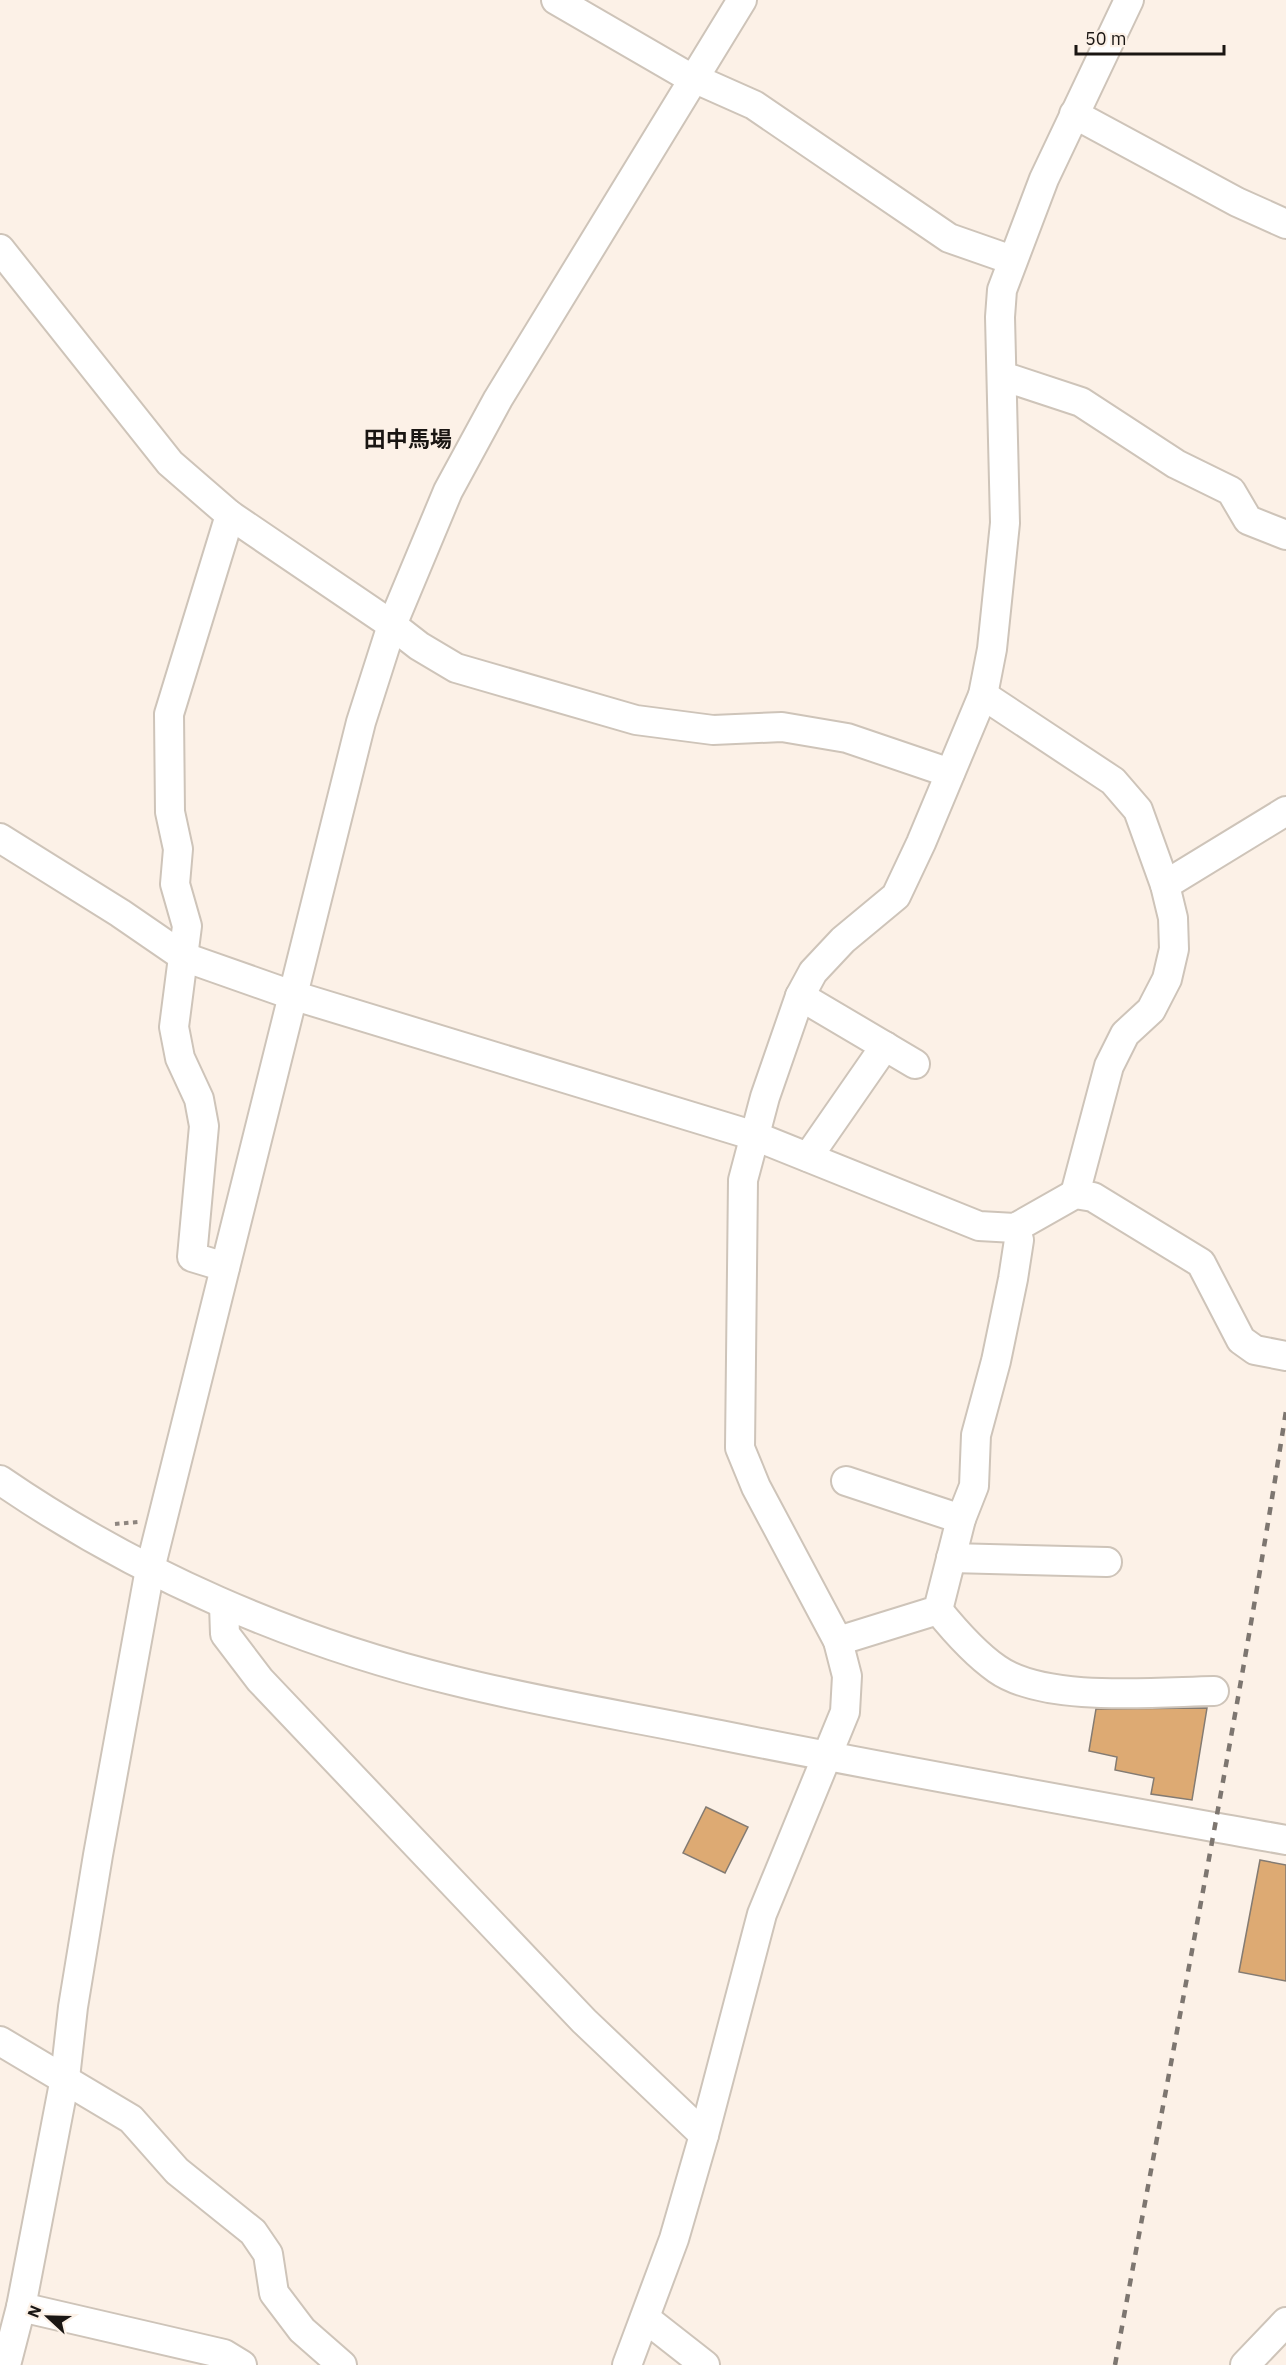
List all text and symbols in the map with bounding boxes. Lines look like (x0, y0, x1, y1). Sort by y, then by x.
scale bar (1076, 18, 1224, 56)
text: 50 m (1085, 27, 1127, 50)
district label: 田中馬場 (364, 424, 452, 453)
north arrow (18, 2287, 78, 2347)
text: N (23, 2302, 46, 2321)

